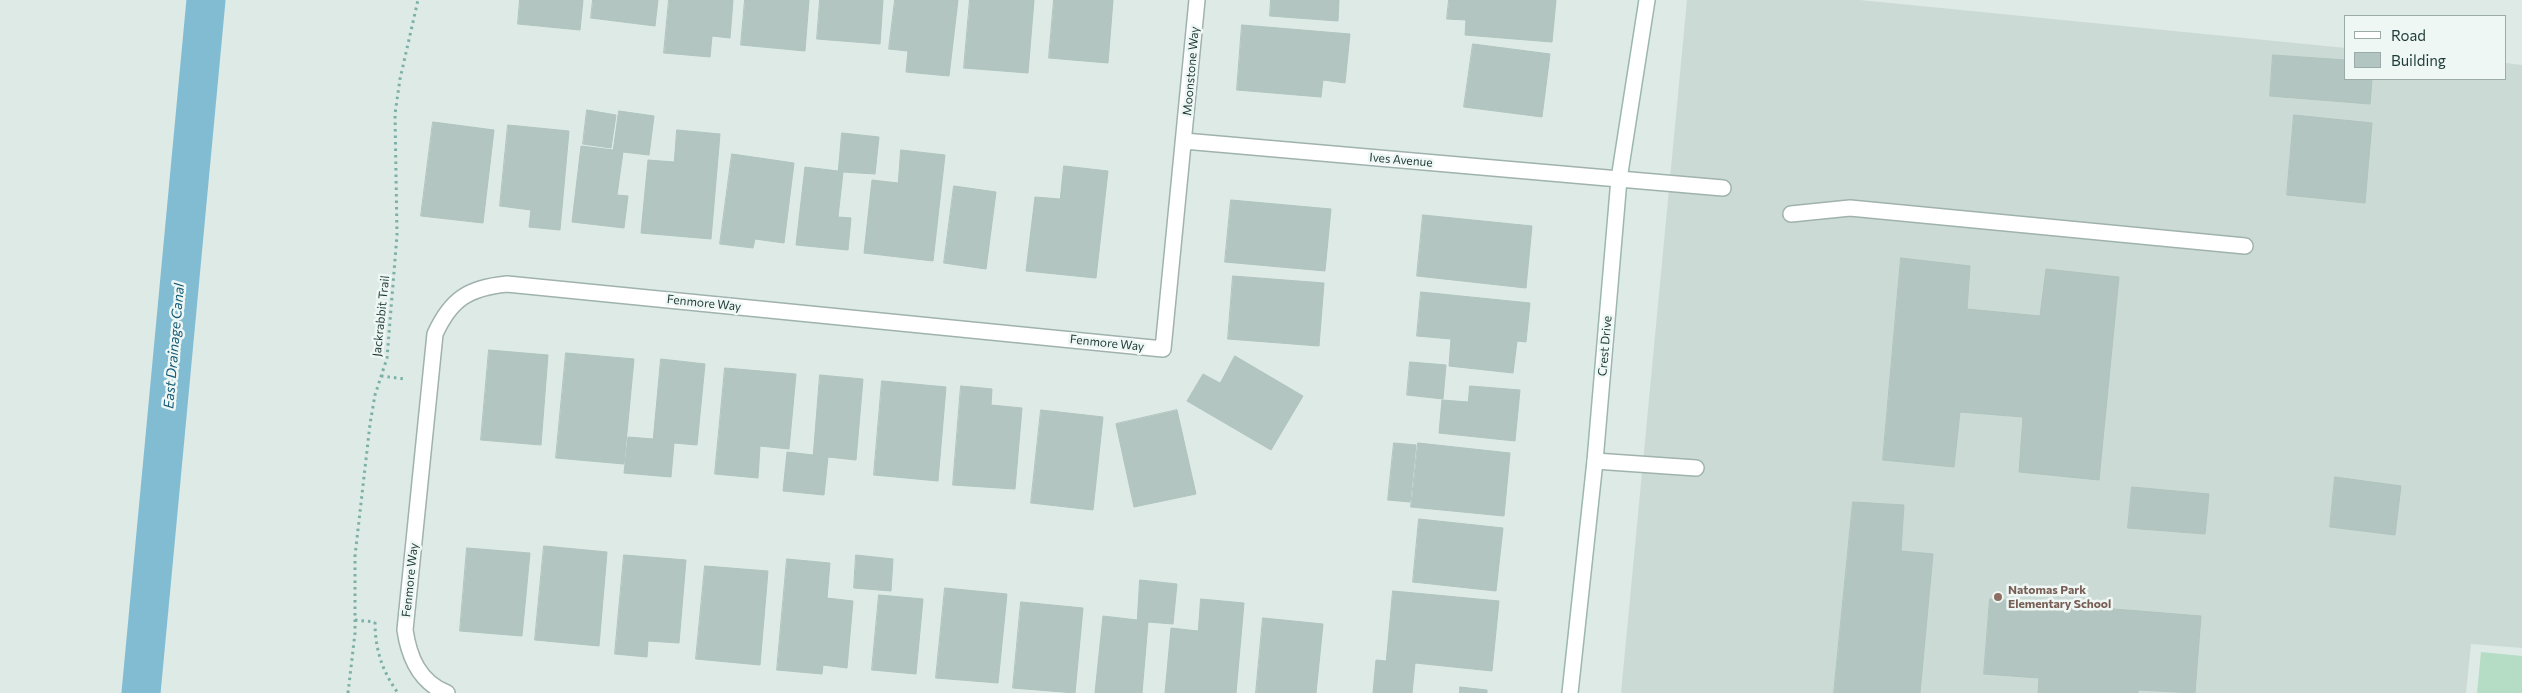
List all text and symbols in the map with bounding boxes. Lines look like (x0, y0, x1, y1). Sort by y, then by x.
legend (2344, 15, 2507, 80)
street label: Moonstone Way (1180, 26, 1202, 116)
text: Road (2391, 26, 2426, 44)
text: Building (2391, 51, 2446, 69)
street label: Ives Avenue (1369, 150, 1433, 170)
street label: Jackrabbit Trail (370, 275, 392, 357)
water label: East Drainage Canal (160, 283, 188, 409)
street label: Fenmore Way (666, 292, 742, 314)
street label: Crest Drive (1595, 315, 1615, 377)
street label: Fenmore Way (1069, 332, 1145, 354)
street label: Fenmore Way (399, 542, 421, 618)
place label: Natomas Park Elementary School (2008, 583, 2111, 611)
marker: Natomas Park Elementary School (1992, 591, 2004, 603)

